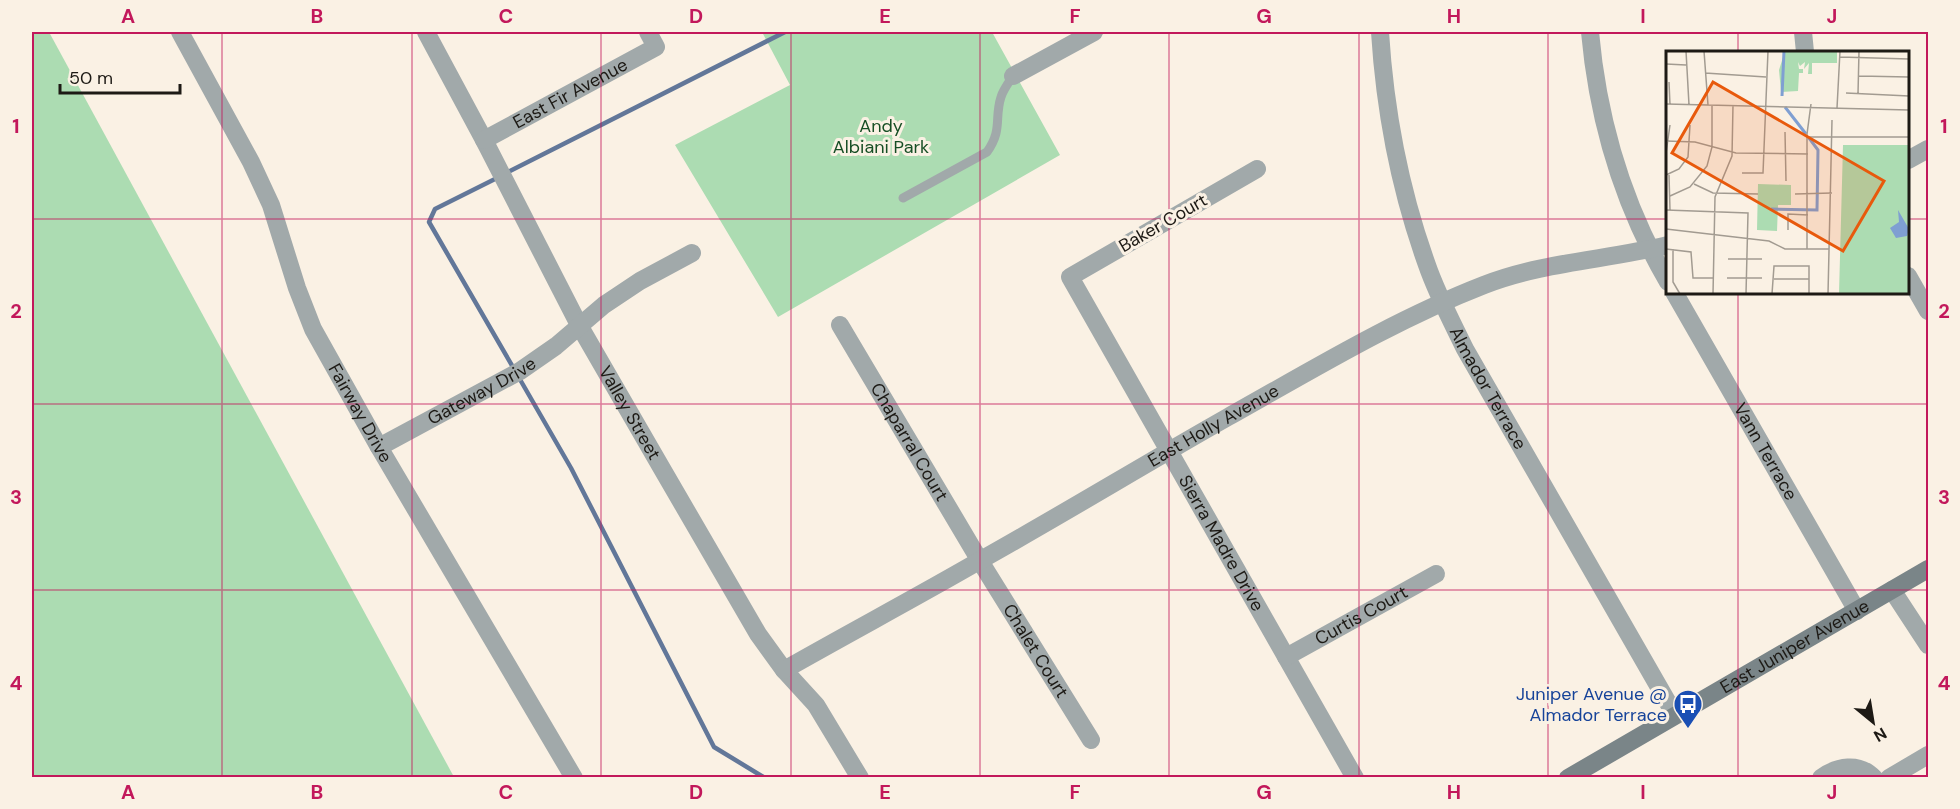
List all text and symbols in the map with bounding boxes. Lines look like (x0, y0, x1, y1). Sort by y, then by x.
text: A (121, 3, 135, 29)
text: B (311, 3, 323, 29)
text: C (499, 3, 513, 29)
text: D (689, 3, 703, 29)
text: E (879, 3, 891, 29)
text: F (1069, 3, 1081, 29)
text: G (1256, 3, 1272, 29)
text: H (1447, 3, 1461, 29)
text: I (1640, 3, 1646, 29)
text: J (1827, 3, 1837, 29)
inset map (1666, 51, 1909, 294)
street label: East Fir Avenue (509, 53, 632, 134)
scale bar (60, 57, 180, 95)
text: 50 m (69, 66, 113, 90)
text: 1 (12, 113, 20, 139)
text: 1 (1940, 113, 1948, 139)
park label: Andy Albiani Park (833, 114, 929, 159)
street label: Baker Court (1114, 188, 1212, 258)
text: 2 (10, 298, 22, 324)
text: 2 (1938, 298, 1950, 324)
street label: Almador Terrace (1444, 323, 1532, 454)
street label: Gateway Drive (423, 351, 541, 431)
street label: Fairway Drive (323, 359, 398, 467)
street label: Valley Street (593, 362, 666, 464)
street label: Chaparral Court (865, 378, 954, 506)
street label: East Holly Avenue (1143, 379, 1283, 473)
street label: Vann Terrace (1728, 398, 1803, 505)
street label: Sierra Madre Drive (1173, 470, 1270, 616)
text: 3 (10, 484, 22, 510)
text: 3 (1938, 484, 1950, 510)
street label: Curtis Court (1310, 580, 1412, 651)
street label: East Juniper Avenue (1716, 594, 1874, 699)
street label: Chalet Court (997, 599, 1074, 702)
text: 4 (10, 670, 23, 696)
text: 4 (1938, 670, 1951, 696)
place label: Juniper Avenue @ Almador Terrace (1516, 682, 1667, 727)
bus stop icon: Juniper Avenue @ Almador Terrace (1672, 688, 1704, 730)
north arrow (1843, 692, 1903, 752)
text: N (1870, 723, 1891, 747)
text: A (121, 779, 135, 805)
text: B (311, 779, 323, 805)
text: C (499, 779, 513, 805)
text: D (689, 779, 703, 805)
text: E (879, 779, 891, 805)
text: F (1069, 779, 1081, 805)
text: G (1256, 779, 1272, 805)
text: H (1447, 779, 1461, 805)
text: I (1640, 779, 1646, 805)
text: J (1827, 779, 1837, 805)

